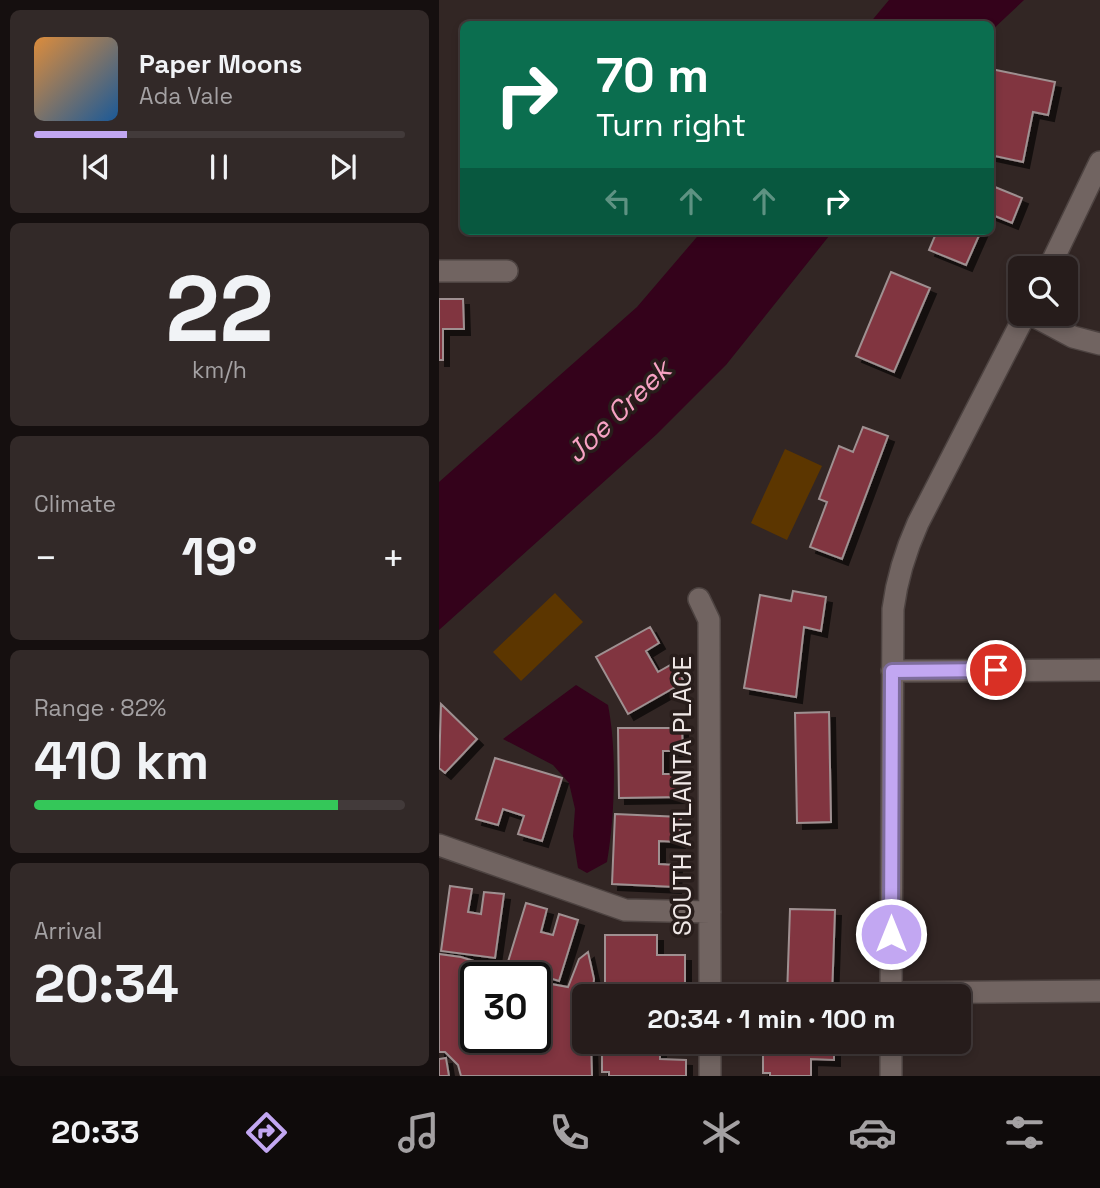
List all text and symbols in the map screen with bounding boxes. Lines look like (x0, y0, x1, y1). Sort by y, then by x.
text: 70 m (596, 44, 709, 106)
text: Paper Moons (139, 47, 302, 81)
icon: right (481, 49, 572, 140)
text: Ada Vale (139, 81, 233, 111)
text: Turn right (596, 105, 746, 145)
icon: previous (77, 148, 115, 186)
icon: pause (200, 148, 238, 186)
icon: next (324, 148, 362, 186)
icon: left (599, 182, 637, 220)
icon: ahead (672, 182, 710, 220)
icon: ahead (745, 182, 783, 220)
icon: right (818, 182, 856, 220)
text: 22 (165, 251, 274, 368)
map controls (1008, 256, 1078, 326)
button: search (1008, 256, 1078, 326)
water label: Joe Creek (558, 350, 681, 470)
text: km/h (192, 355, 247, 385)
text: Climate (34, 489, 116, 519)
text: 19° (181, 524, 258, 590)
text: − (34, 534, 58, 582)
text: + (381, 534, 405, 582)
pin (966, 640, 1026, 700)
icon: arrive (977, 651, 1015, 689)
street label: SOUTH ATLANTA PLACE (665, 656, 699, 936)
text: Range · 82% (34, 693, 166, 723)
text: 410 km (34, 728, 209, 794)
position arrow (854, 897, 928, 971)
text: Arrival (34, 916, 102, 946)
text: 20:34 (34, 951, 179, 1017)
speed limit sign: 30 (460, 962, 551, 1053)
text: 20:34 · 1 min · 100 m (648, 1002, 895, 1036)
icon: directions (242, 1108, 291, 1157)
icon: music (394, 1108, 443, 1157)
icon: phone (545, 1108, 594, 1157)
icon: climate (697, 1108, 746, 1157)
icon: car (848, 1108, 897, 1157)
icon: filters (1000, 1108, 1049, 1157)
text: 20:33 (51, 1112, 139, 1152)

